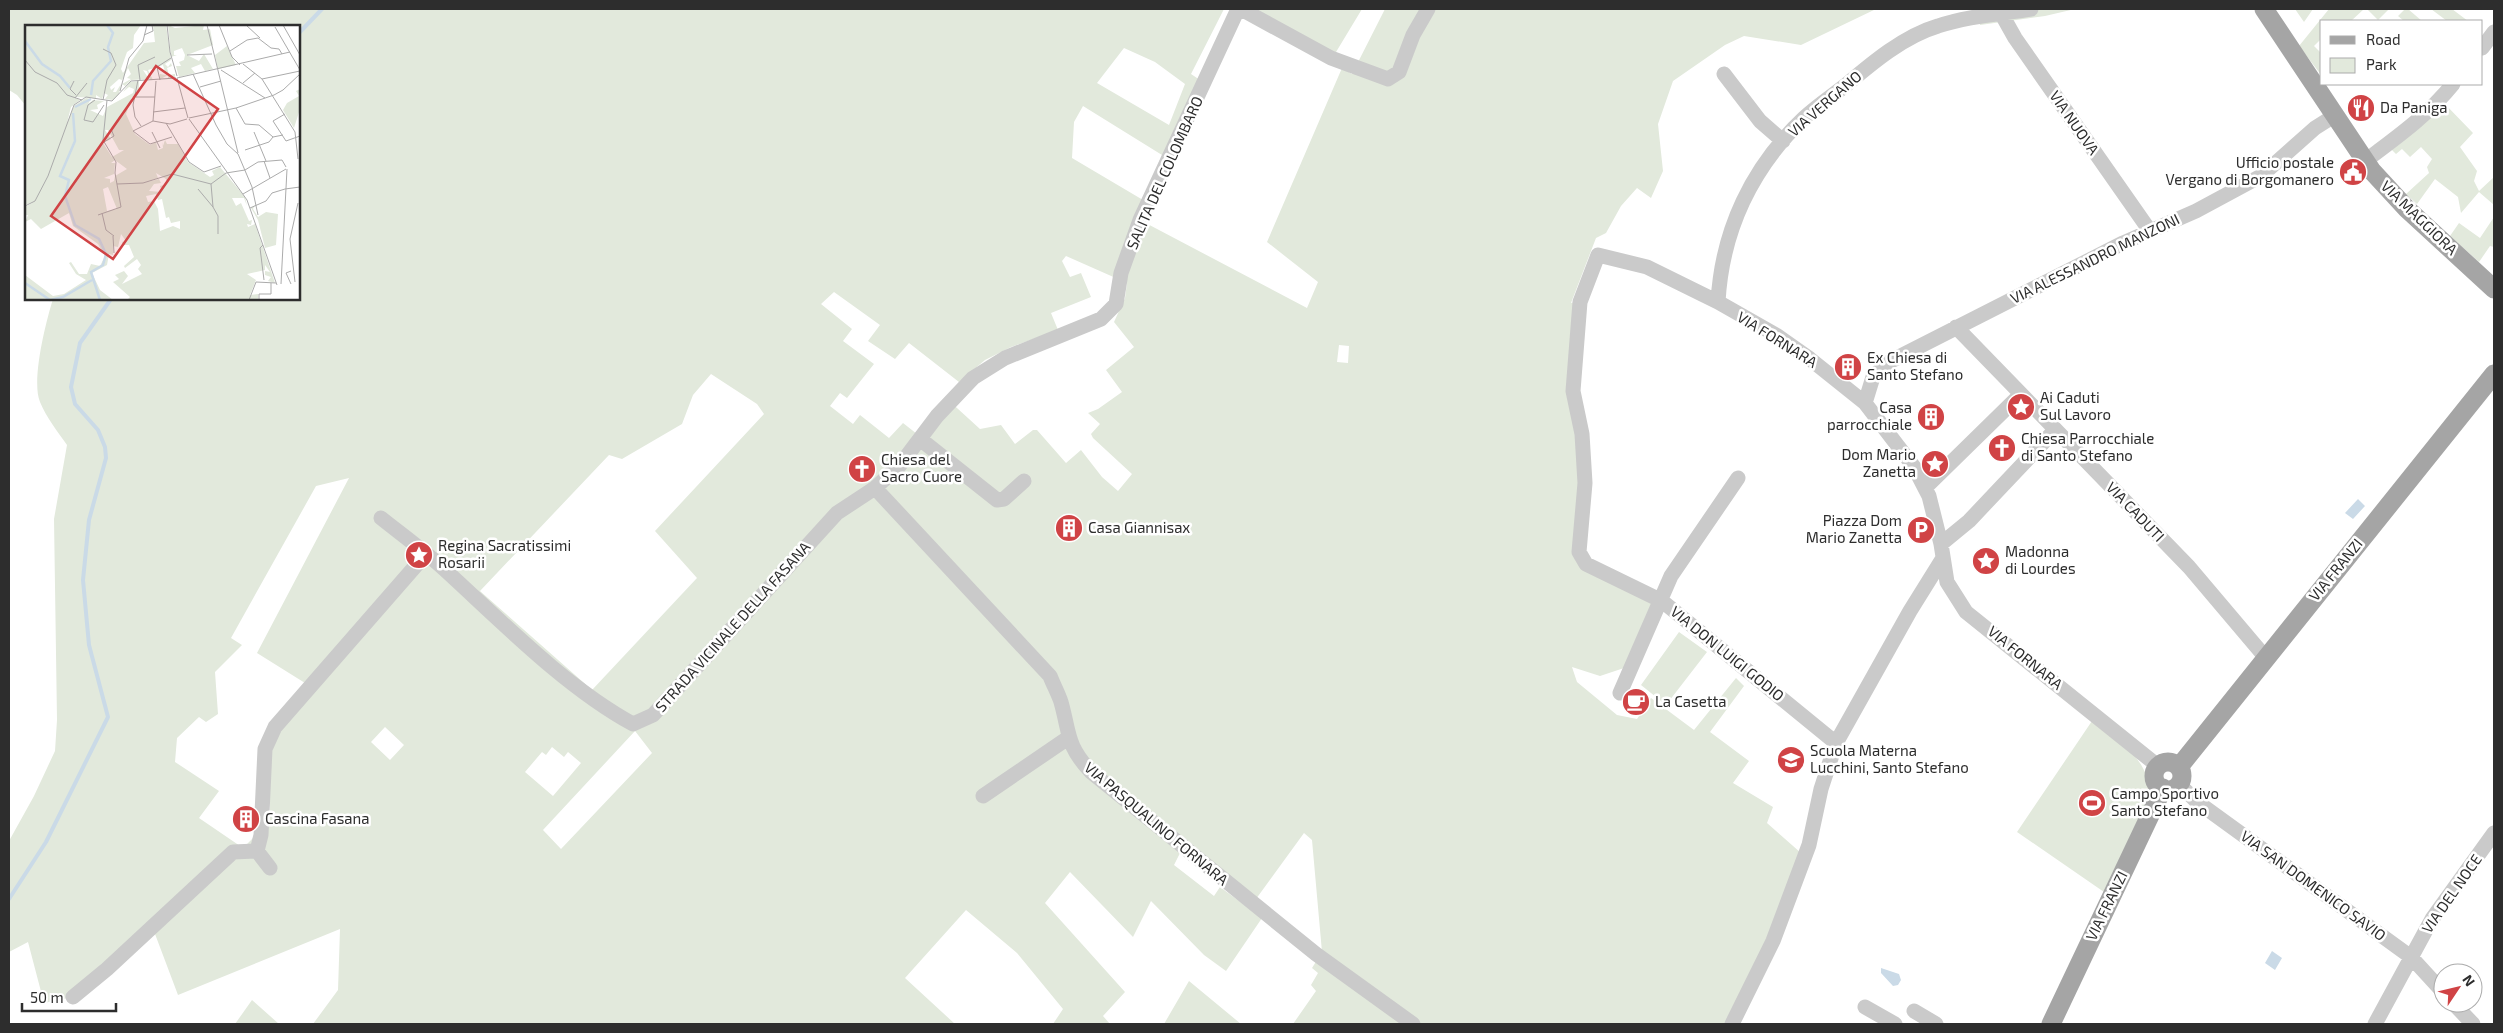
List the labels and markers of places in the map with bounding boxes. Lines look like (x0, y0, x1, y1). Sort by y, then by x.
restaurant icon: Da Paniga (2346, 93, 2376, 123)
place label: Da Paniga (2380, 98, 2448, 116)
place label: Ufficio postale Vergano di Borgomanero (2166, 153, 2334, 188)
public building icon: Ufficio postale Vergano di Borgomanero (2338, 157, 2368, 187)
place label: Ex Chiesa di Santo Stefano (1867, 348, 1963, 383)
building icon: Ex Chiesa di Santo Stefano (1833, 352, 1863, 382)
place label: Ai Caduti Sul Lavoro (2040, 388, 2111, 423)
place icon: Ai Caduti Sul Lavoro (2006, 392, 2036, 422)
place label: Casa parrocchiale (1827, 398, 1912, 433)
building icon: Casa parrocchiale (1916, 402, 1946, 432)
place label: Chiesa Parrocchiale di Santo Stefano (2021, 429, 2154, 464)
church icon: Chiesa Parrocchiale di Santo Stefano (1987, 433, 2017, 463)
place label: Dom Mario Zanetta (1841, 445, 1916, 480)
place icon: Dom Mario Zanetta (1920, 449, 1950, 479)
place label: Chiesa del Sacro Cuore (881, 450, 962, 485)
church icon: Chiesa del Sacro Cuore (847, 454, 877, 484)
place label: Piazza Dom Mario Zanetta (1806, 511, 1902, 546)
building icon: Casa Giannisax (1054, 513, 1084, 543)
parking icon: Piazza Dom Mario Zanetta (1906, 515, 1936, 545)
place label: Casa Giannisax (1088, 518, 1190, 536)
place label: Regina Sacratissimi Rosarii (438, 536, 571, 571)
place icon: Regina Sacratissimi Rosarii (404, 540, 434, 570)
place label: Madonna di Lourdes (2005, 542, 2076, 577)
place icon: Madonna di Lourdes (1971, 546, 2001, 576)
cafe icon: La Casetta (1621, 687, 1651, 717)
place label: La Casetta (1655, 692, 1726, 710)
place label: Scuola Materna Lucchini, Santo Stefano (1810, 741, 1969, 776)
school or university icon: Scuola Materna Lucchini, Santo Stefano (1776, 745, 1806, 775)
place label: Campo Sportivo Santo Stefano (2111, 784, 2219, 819)
sports icon: Campo Sportivo Santo Stefano (2077, 788, 2107, 818)
building icon: Cascina Fasana (231, 804, 261, 834)
place label: Cascina Fasana (265, 809, 370, 827)

